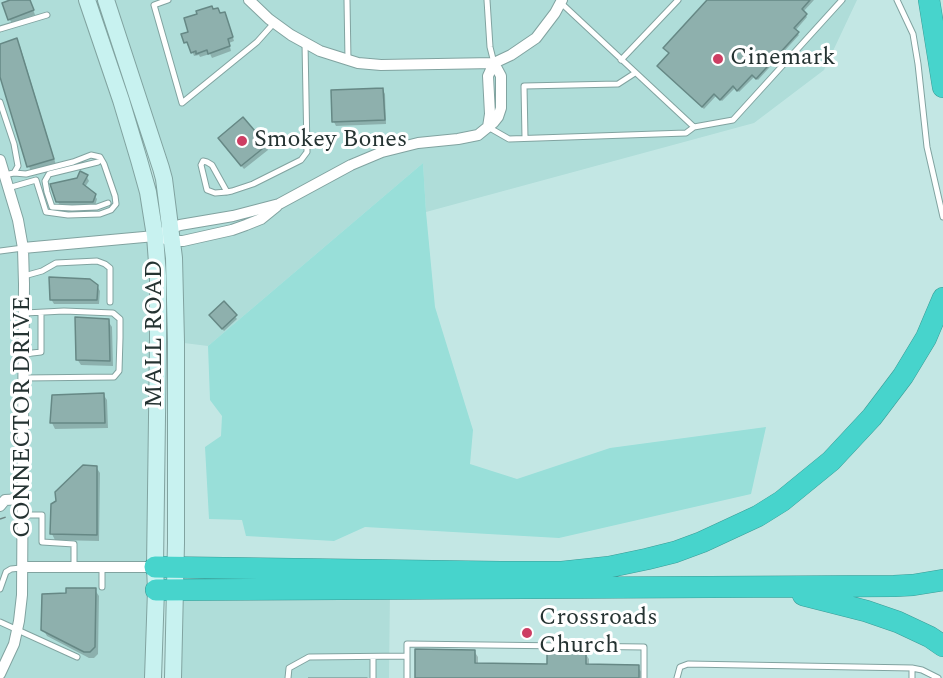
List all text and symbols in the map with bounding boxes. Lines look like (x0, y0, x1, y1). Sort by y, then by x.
place label: Cinemark (730, 45, 836, 73)
marker: Cinemark (711, 52, 725, 66)
place label: Smokey Bones (254, 127, 407, 155)
marker: Smokey Bones (235, 134, 249, 148)
street label: MALL ROAD (142, 260, 170, 408)
street label: CONNECTOR DRIVE (10, 296, 38, 538)
place label: Crossroads Church (539, 605, 658, 661)
marker: Crossroads Church (520, 626, 534, 640)

